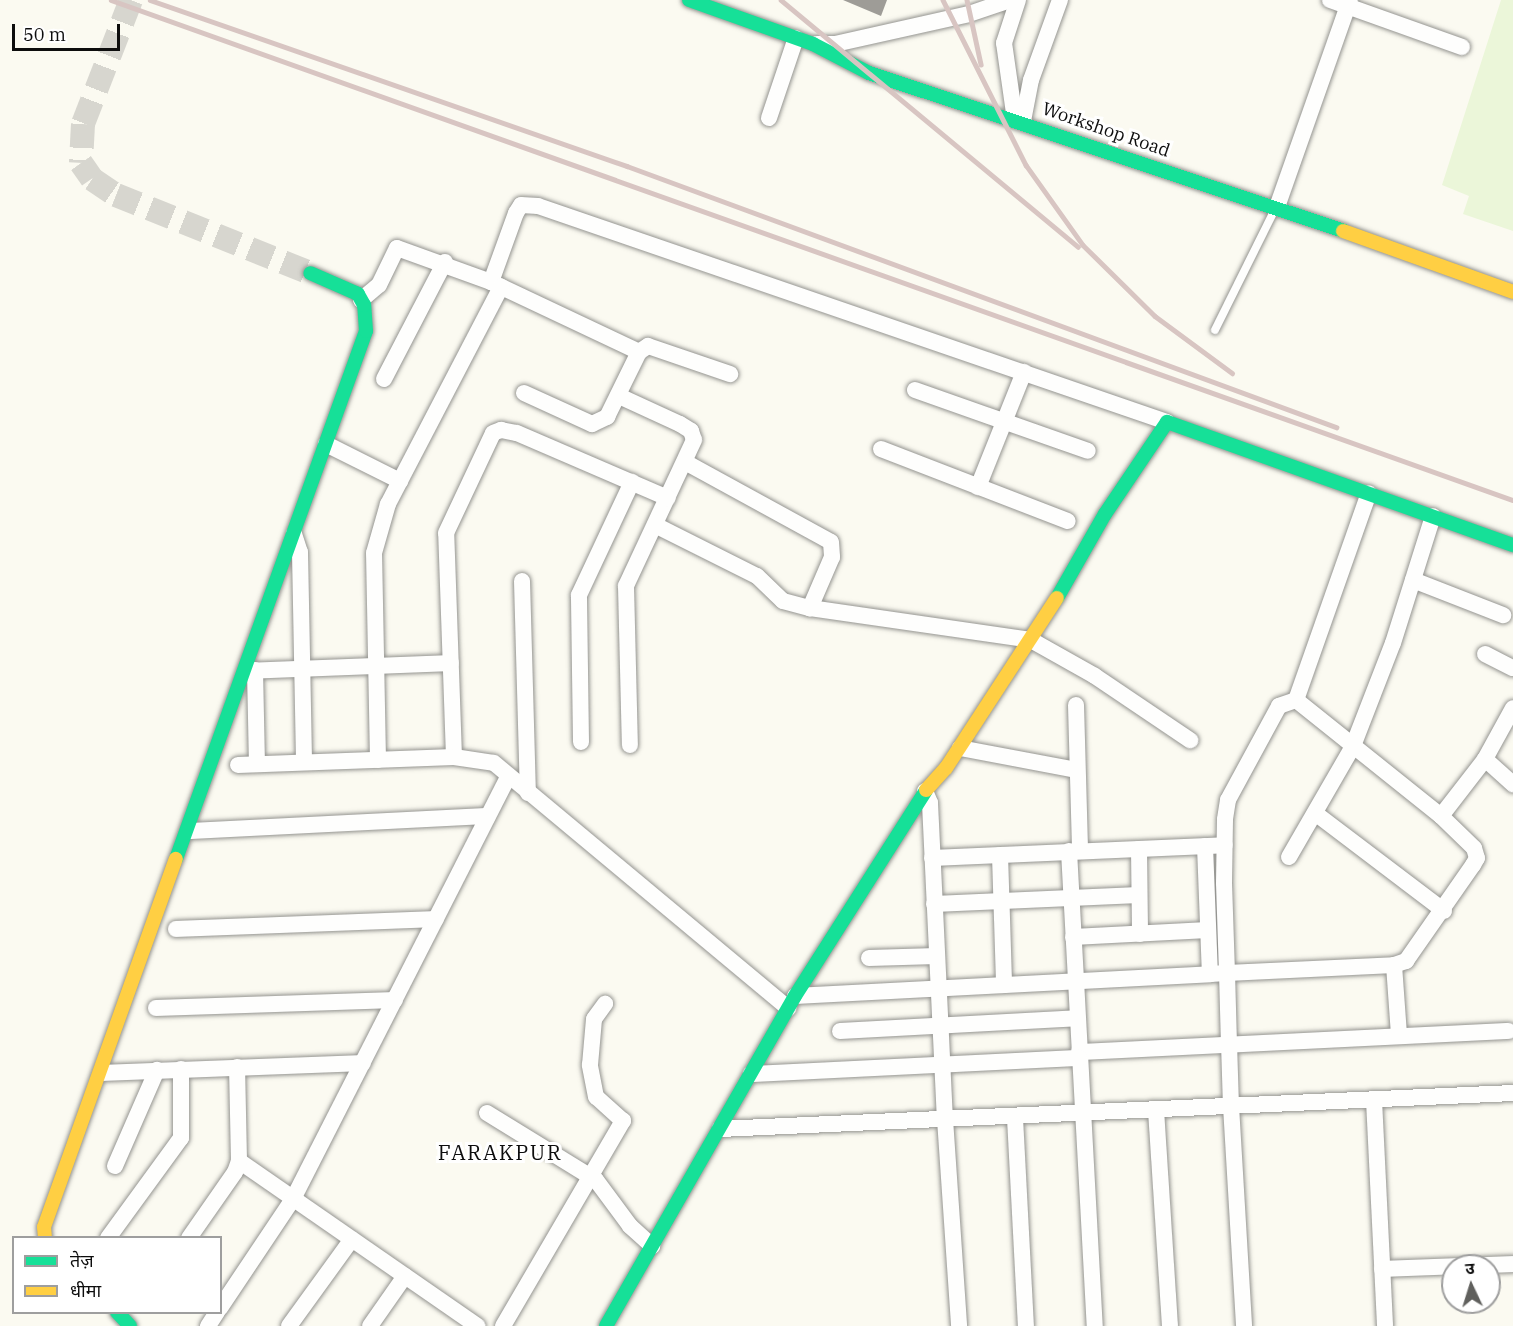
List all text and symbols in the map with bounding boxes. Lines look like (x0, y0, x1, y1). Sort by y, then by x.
scale bar (15, 12, 123, 50)
text: 50 m (23, 23, 66, 46)
street label: Workshop Road (1039, 98, 1173, 162)
district label: FARAKPUR (438, 1139, 562, 1165)
legend (12, 1236, 222, 1314)
text: तेज़ (70, 1249, 94, 1272)
north arrow (1441, 1254, 1501, 1314)
text: उ (1465, 1258, 1475, 1278)
text: धीमा (70, 1279, 101, 1302)

